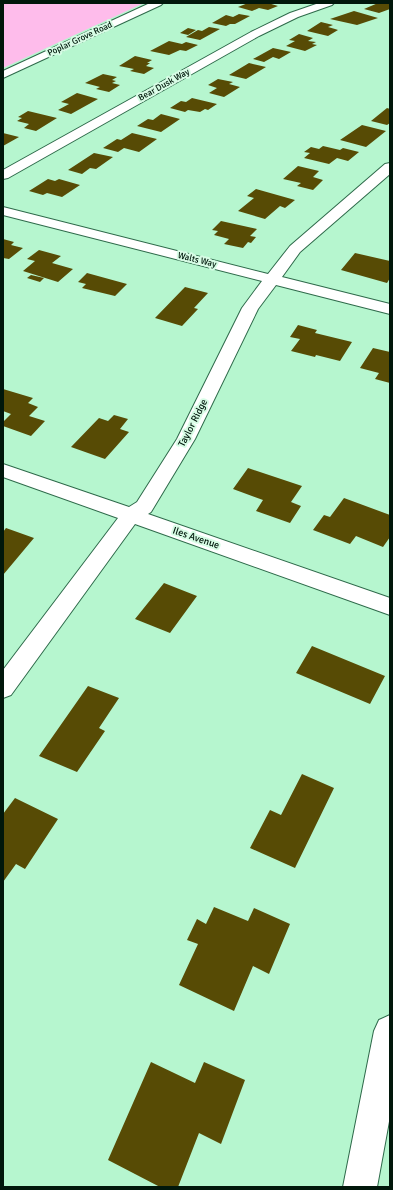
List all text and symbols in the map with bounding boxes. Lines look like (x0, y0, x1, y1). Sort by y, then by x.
street label: Poplar Grove Road (46, 19, 114, 59)
street label: Bear Dusk Way (136, 66, 192, 104)
street label: Walts Way (177, 250, 218, 270)
street label: Taylor Ridge (176, 397, 210, 449)
street label: Iles Avenue (171, 524, 221, 552)

